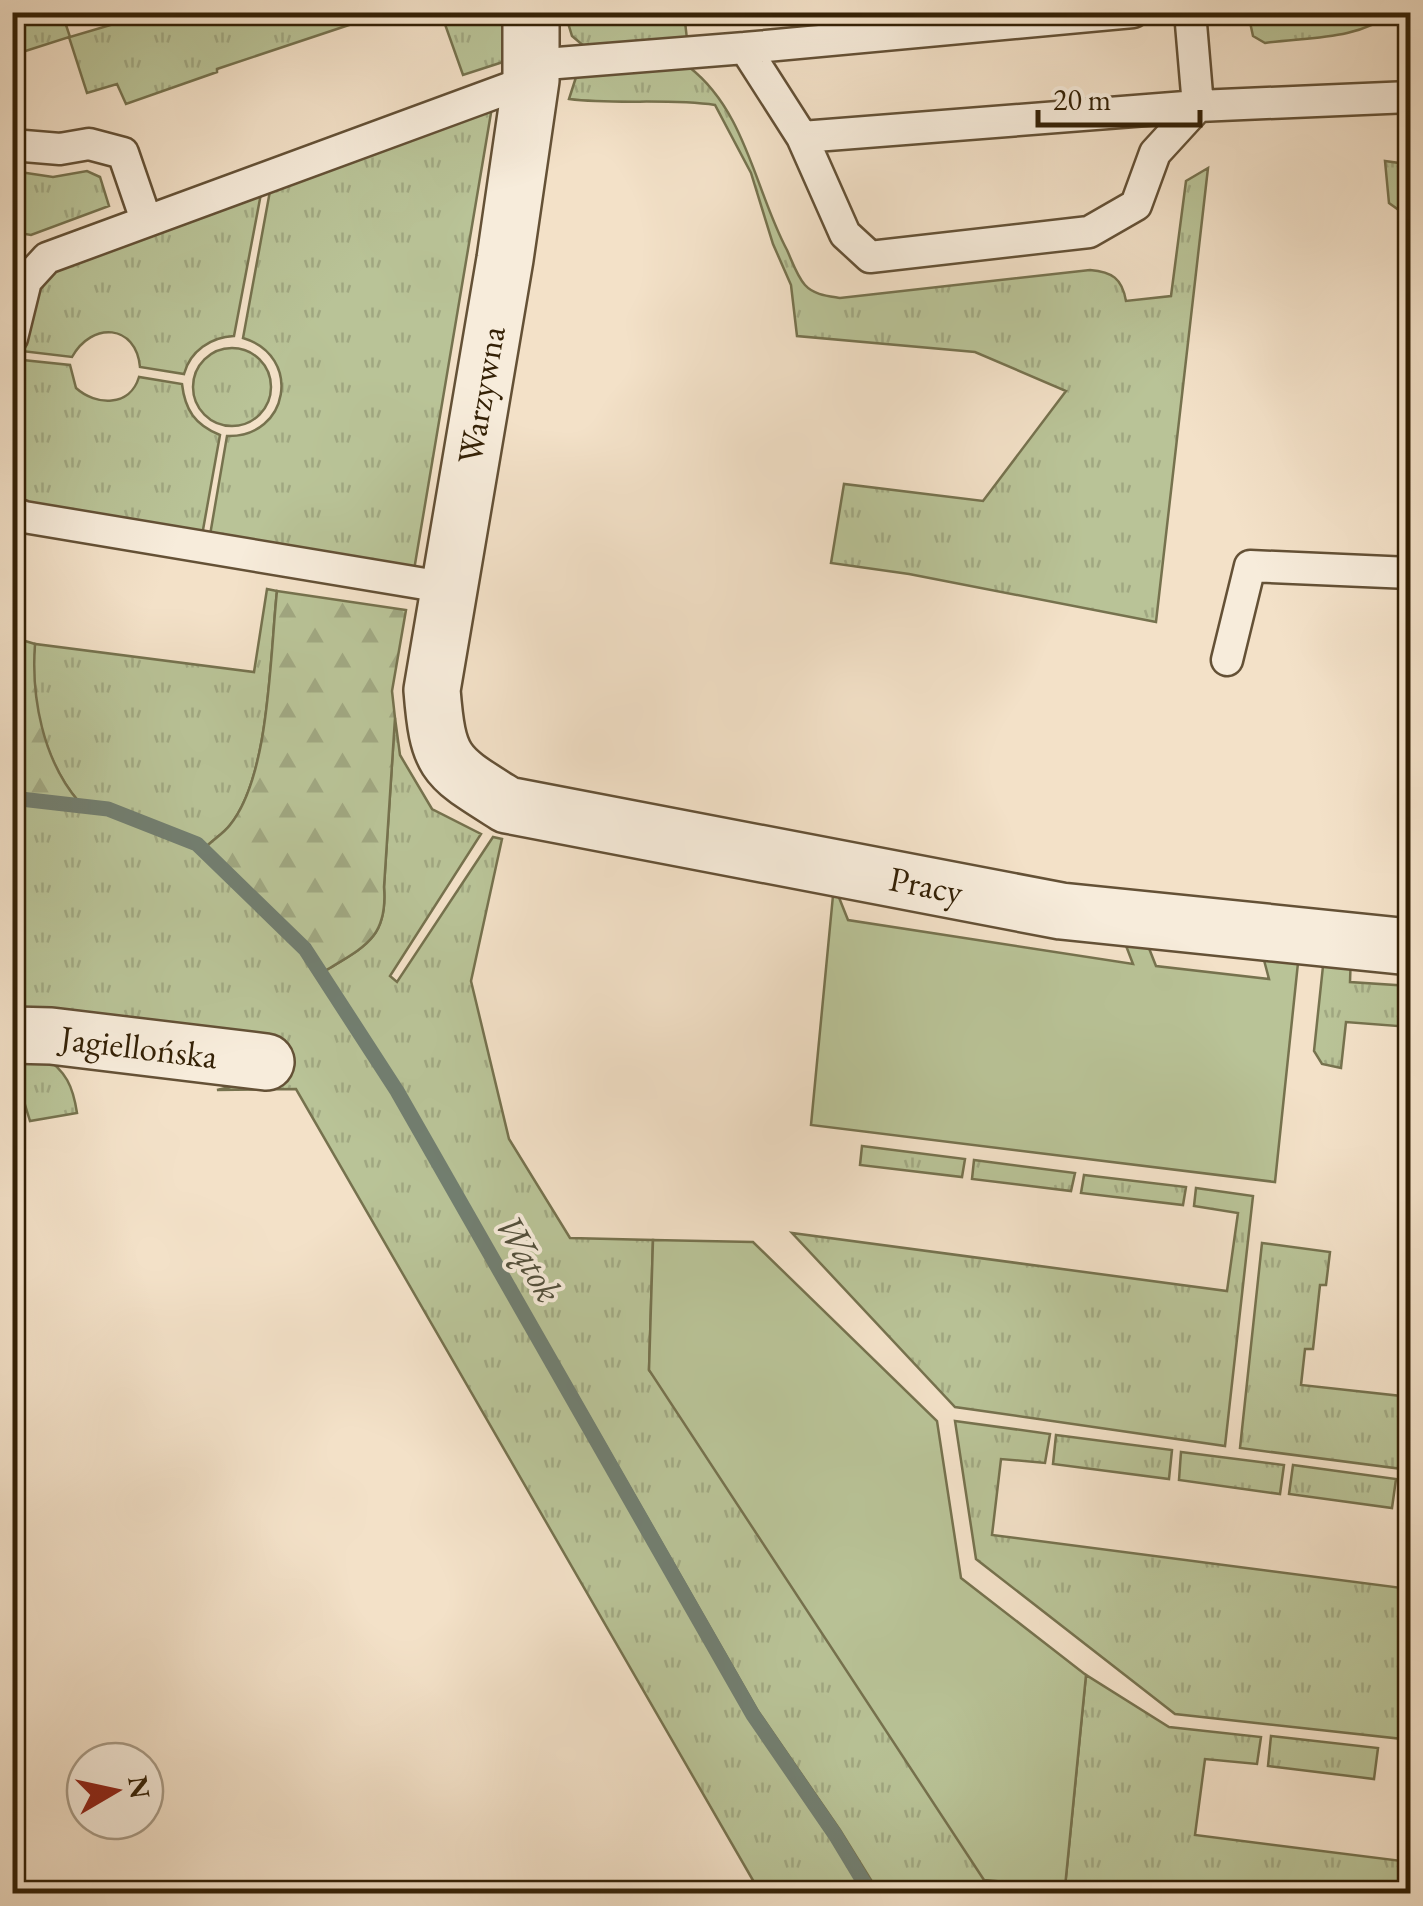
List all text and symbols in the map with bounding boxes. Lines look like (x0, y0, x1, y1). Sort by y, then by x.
scale bar (1038, 65, 1200, 127)
text: 20 m (1053, 80, 1111, 119)
street label: Warzywna (446, 322, 515, 467)
street label: Pracy (886, 855, 967, 914)
street label: Jagiellońska (55, 1014, 220, 1078)
water label: Wątok (485, 1205, 574, 1311)
north arrow (65, 1741, 165, 1841)
text: N (120, 1773, 159, 1801)

